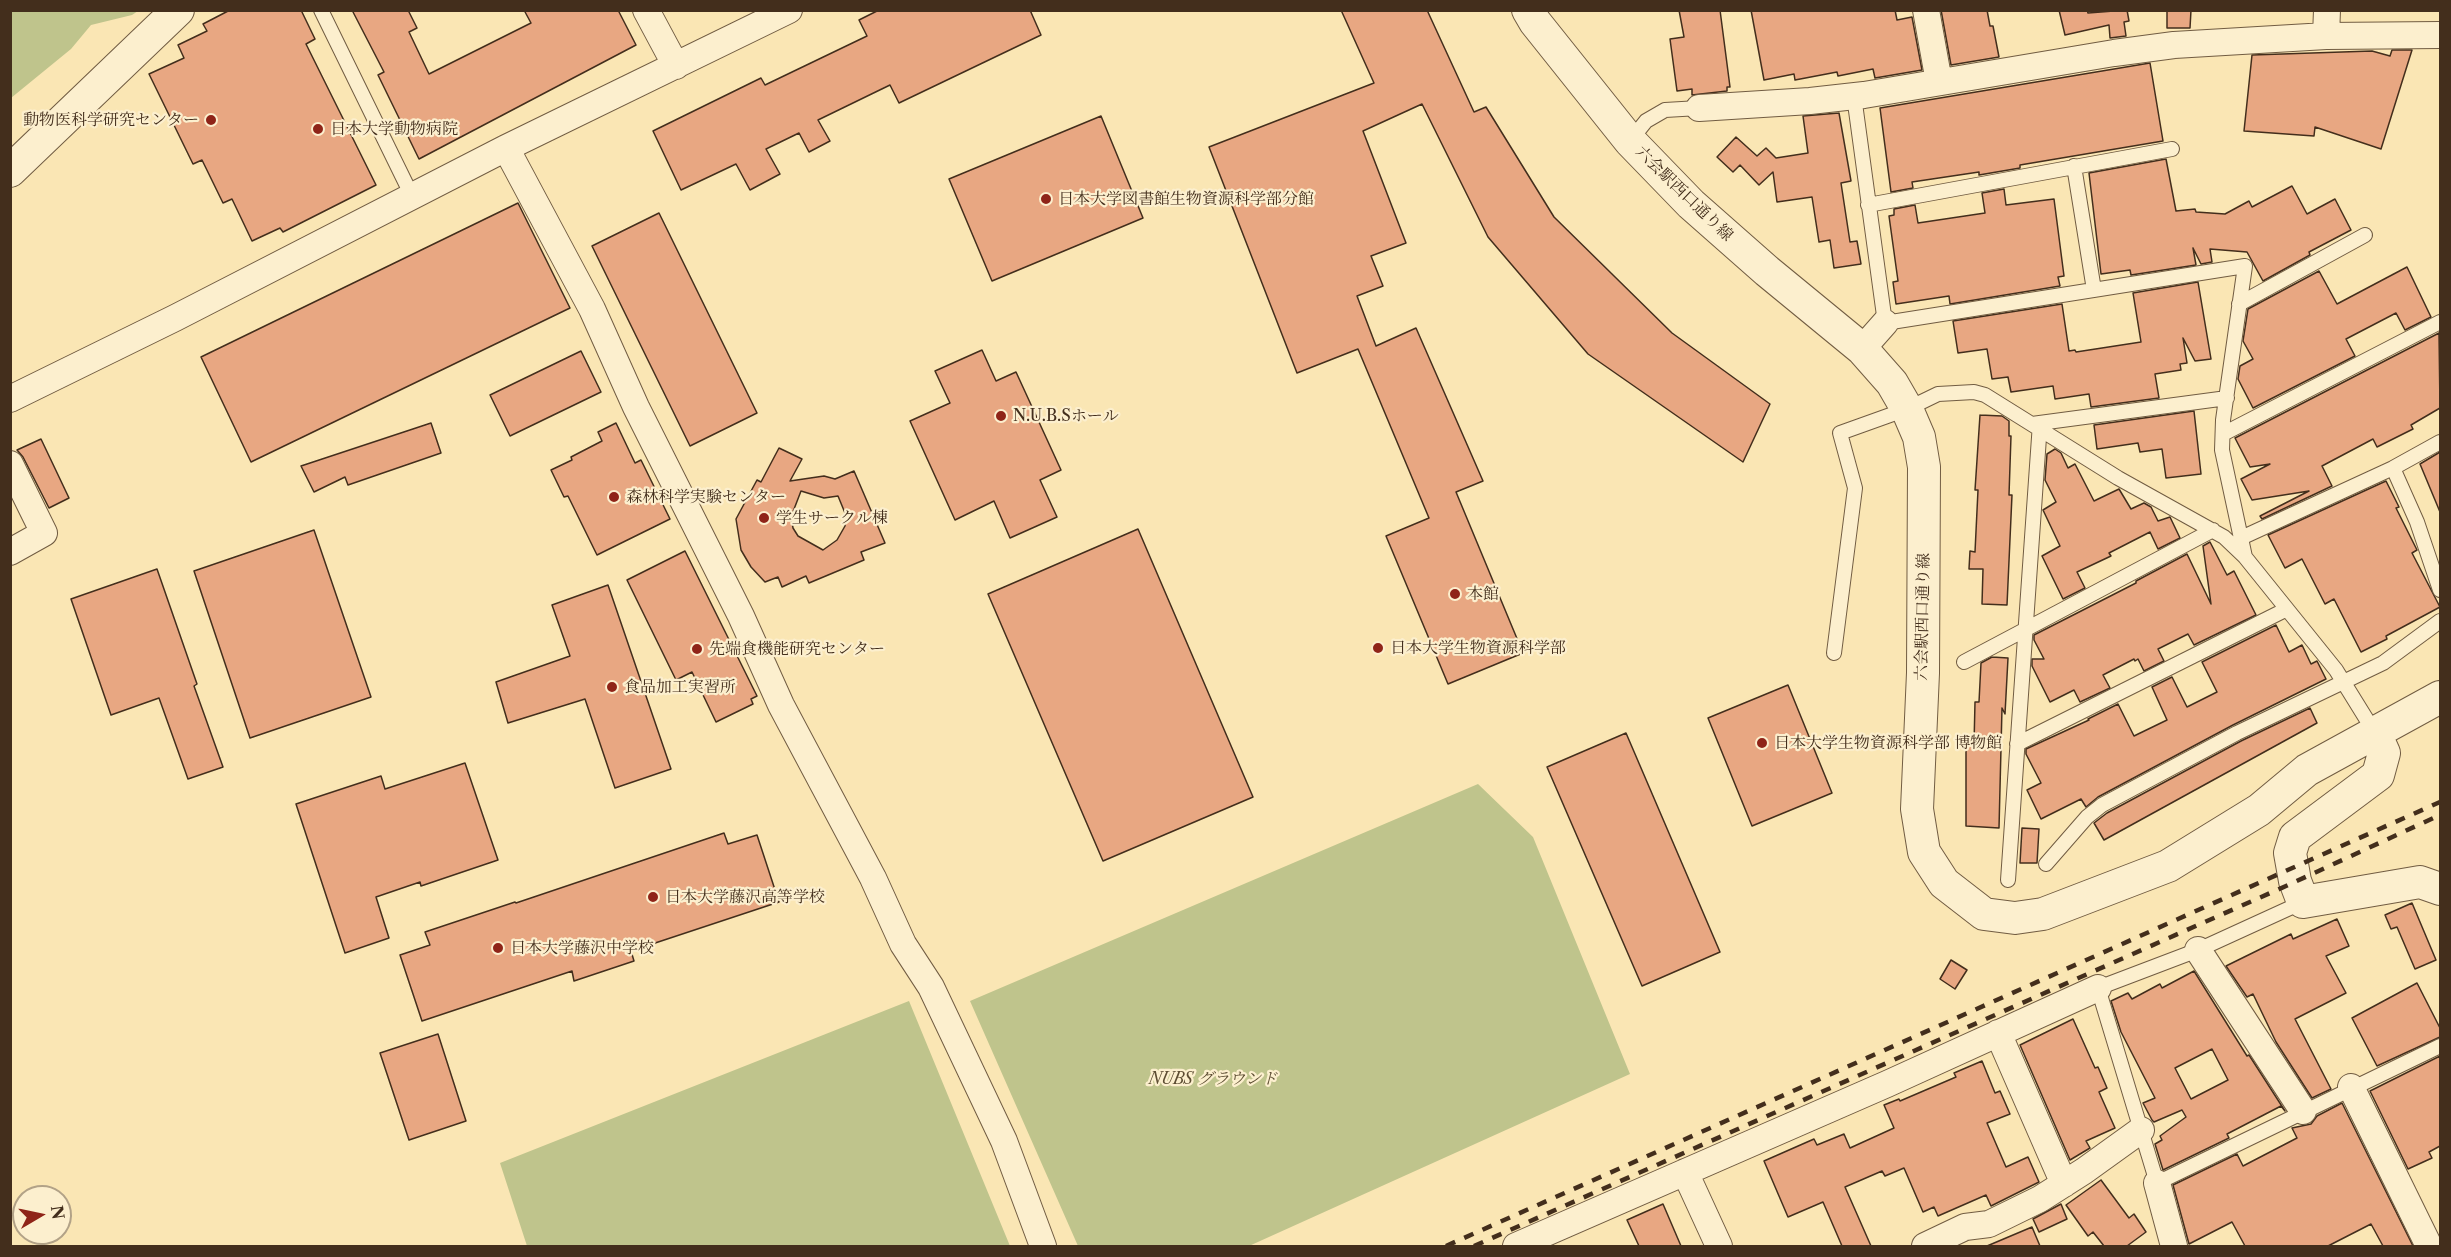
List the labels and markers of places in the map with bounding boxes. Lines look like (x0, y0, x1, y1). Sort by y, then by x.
place label: 動物医科学研究センター (23, 110, 199, 130)
marker: 動物医科学研究センター (204, 113, 218, 127)
place label: 日本大学動物病院 (330, 119, 458, 139)
marker: 日本大学動物病院 (311, 122, 325, 136)
place label: 日本大学図書館生物資源科学部分館 (1058, 189, 1314, 209)
marker: 日本大学図書館生物資源科学部分館 (1039, 192, 1053, 206)
place label: N.U.B.Sホール (1013, 406, 1119, 426)
marker: N.U.B.Sホール (994, 409, 1008, 423)
place label: 森林科学実験センター (626, 487, 786, 507)
marker: 森林科学実験センター (607, 490, 621, 504)
place label: 学生サークル棟 (776, 508, 888, 528)
marker: 学生サークル棟 (757, 511, 771, 525)
place label: 本館 (1467, 584, 1499, 604)
marker: 本館 (1448, 587, 1462, 601)
place label: 日本大学生物資源科学部 (1390, 638, 1566, 658)
place label: 先端食機能研究センター (709, 639, 885, 659)
marker: 日本大学生物資源科学部 (1371, 641, 1385, 655)
marker: 先端食機能研究センター (690, 642, 704, 656)
place label: 食品加工実習所 (624, 677, 736, 697)
marker: 食品加工実習所 (605, 680, 619, 694)
place label: 日本大学生物資源科学部 博物館 (1774, 733, 2002, 753)
marker: 日本大学生物資源科学部 博物館 (1755, 736, 1769, 750)
place label: 日本大学藤沢高等学校 (665, 887, 825, 907)
marker: 日本大学藤沢高等学校 (646, 890, 660, 904)
place label: 日本大学藤沢中学校 (510, 938, 654, 958)
marker: 日本大学藤沢中学校 (491, 941, 505, 955)

